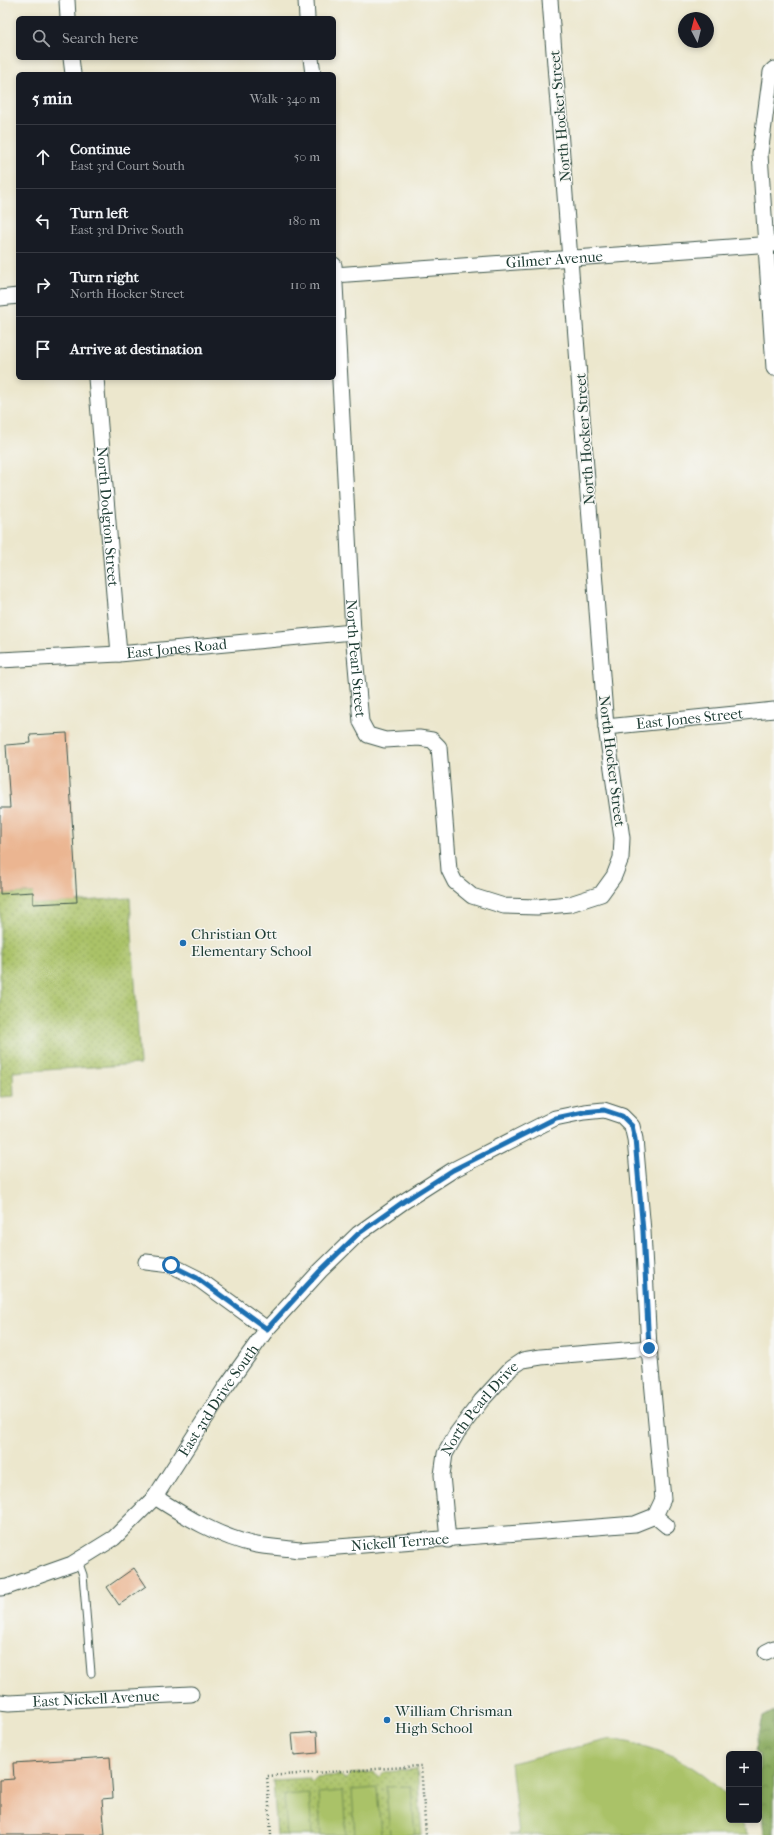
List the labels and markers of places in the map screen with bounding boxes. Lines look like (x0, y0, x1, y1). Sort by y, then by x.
place label: Christian Ott Elementary School (191, 925, 312, 960)
marker: Christian Ott Elementary School (178, 938, 188, 948)
place label: William Chrisman High School (394, 1702, 513, 1737)
marker: William Chrisman High School (382, 1715, 392, 1725)

